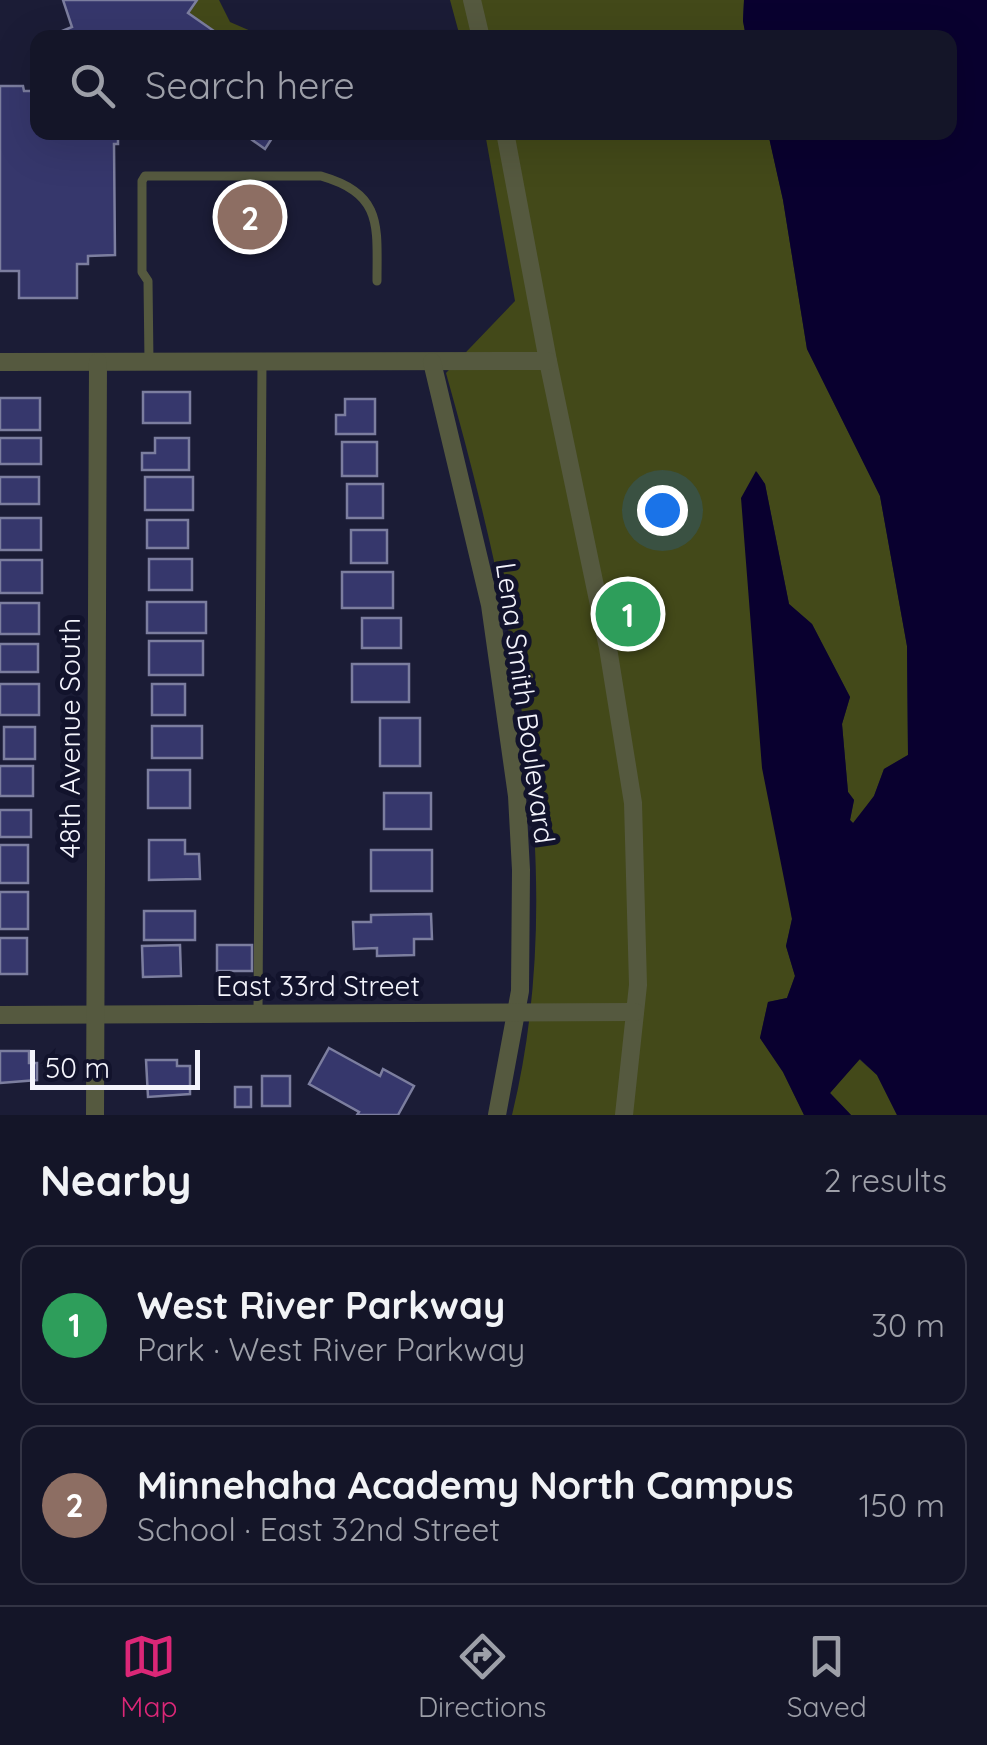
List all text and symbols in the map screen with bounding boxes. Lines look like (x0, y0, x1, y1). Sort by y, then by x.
search box (30, 30, 957, 140)
icon: search (65, 58, 120, 113)
text: Search here (145, 61, 355, 109)
pin: 2 (218, 180, 282, 254)
your location (637, 485, 688, 536)
street label: Lena Smith Boulevard (489, 560, 563, 846)
pin: 1 (596, 576, 660, 652)
street label: 48th Avenue South (52, 618, 87, 858)
street label: East 33rd Street (216, 968, 420, 1003)
scale bar (30, 1045, 200, 1090)
text: 50 m (45, 1050, 110, 1085)
text: Nearby (40, 1154, 191, 1207)
text: 2 results (824, 1160, 947, 1200)
text: West River Parkway (137, 1281, 505, 1329)
text: 1 (68, 1305, 81, 1345)
text: 30 m (871, 1305, 945, 1345)
text: Park · West River Parkway (137, 1329, 525, 1369)
text: Minnehaha Academy North Campus (137, 1461, 794, 1509)
text: 2 (65, 1485, 84, 1525)
text: 150 m (859, 1485, 945, 1525)
text: School · East 32nd Street (137, 1509, 500, 1549)
tab: Map (120, 1629, 177, 1724)
tab: Directions (418, 1629, 546, 1724)
tab: Saved (787, 1629, 867, 1724)

